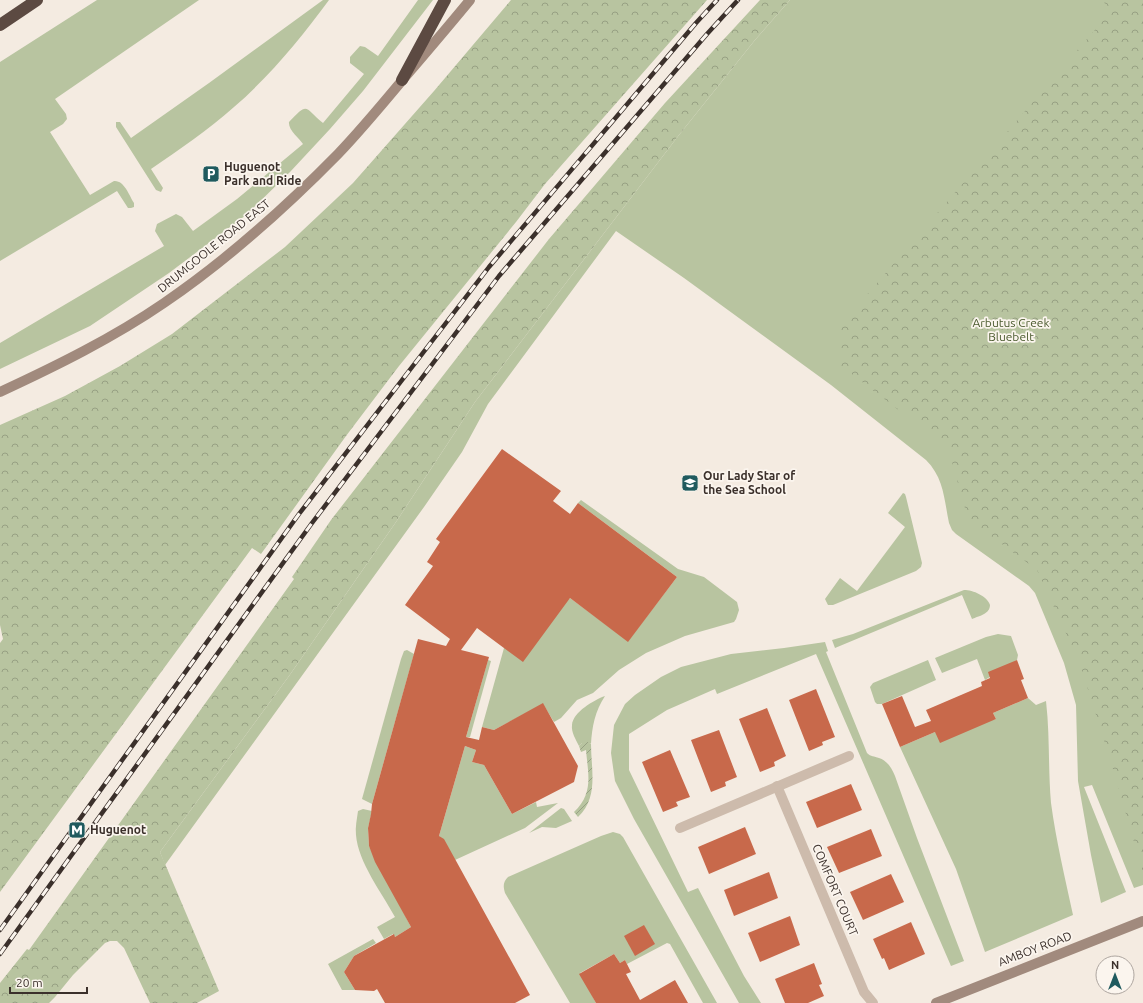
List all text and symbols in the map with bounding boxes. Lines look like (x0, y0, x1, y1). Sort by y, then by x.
place label: Huguenot Park and Ride (224, 160, 301, 187)
parking icon: Huguenot Park and Ride (201, 164, 221, 184)
street label: DRUMGOOLE ROAD EAST (155, 196, 273, 295)
park label: Arbutus Creek Bluebelt (973, 316, 1049, 343)
place label: Our Lady Star of the Sea School (703, 469, 796, 496)
school or university icon: Our Lady Star of the Sea School (680, 473, 700, 493)
metro station icon: Huguenot (67, 820, 87, 840)
place label: Huguenot (90, 823, 146, 836)
street label: COMFORT COURT (810, 842, 861, 938)
street label: AMBOY ROAD (996, 929, 1073, 968)
north arrow (1095, 955, 1135, 995)
text: N (1111, 959, 1119, 971)
scale bar (10, 969, 87, 995)
text: 20 m (16, 976, 43, 989)

